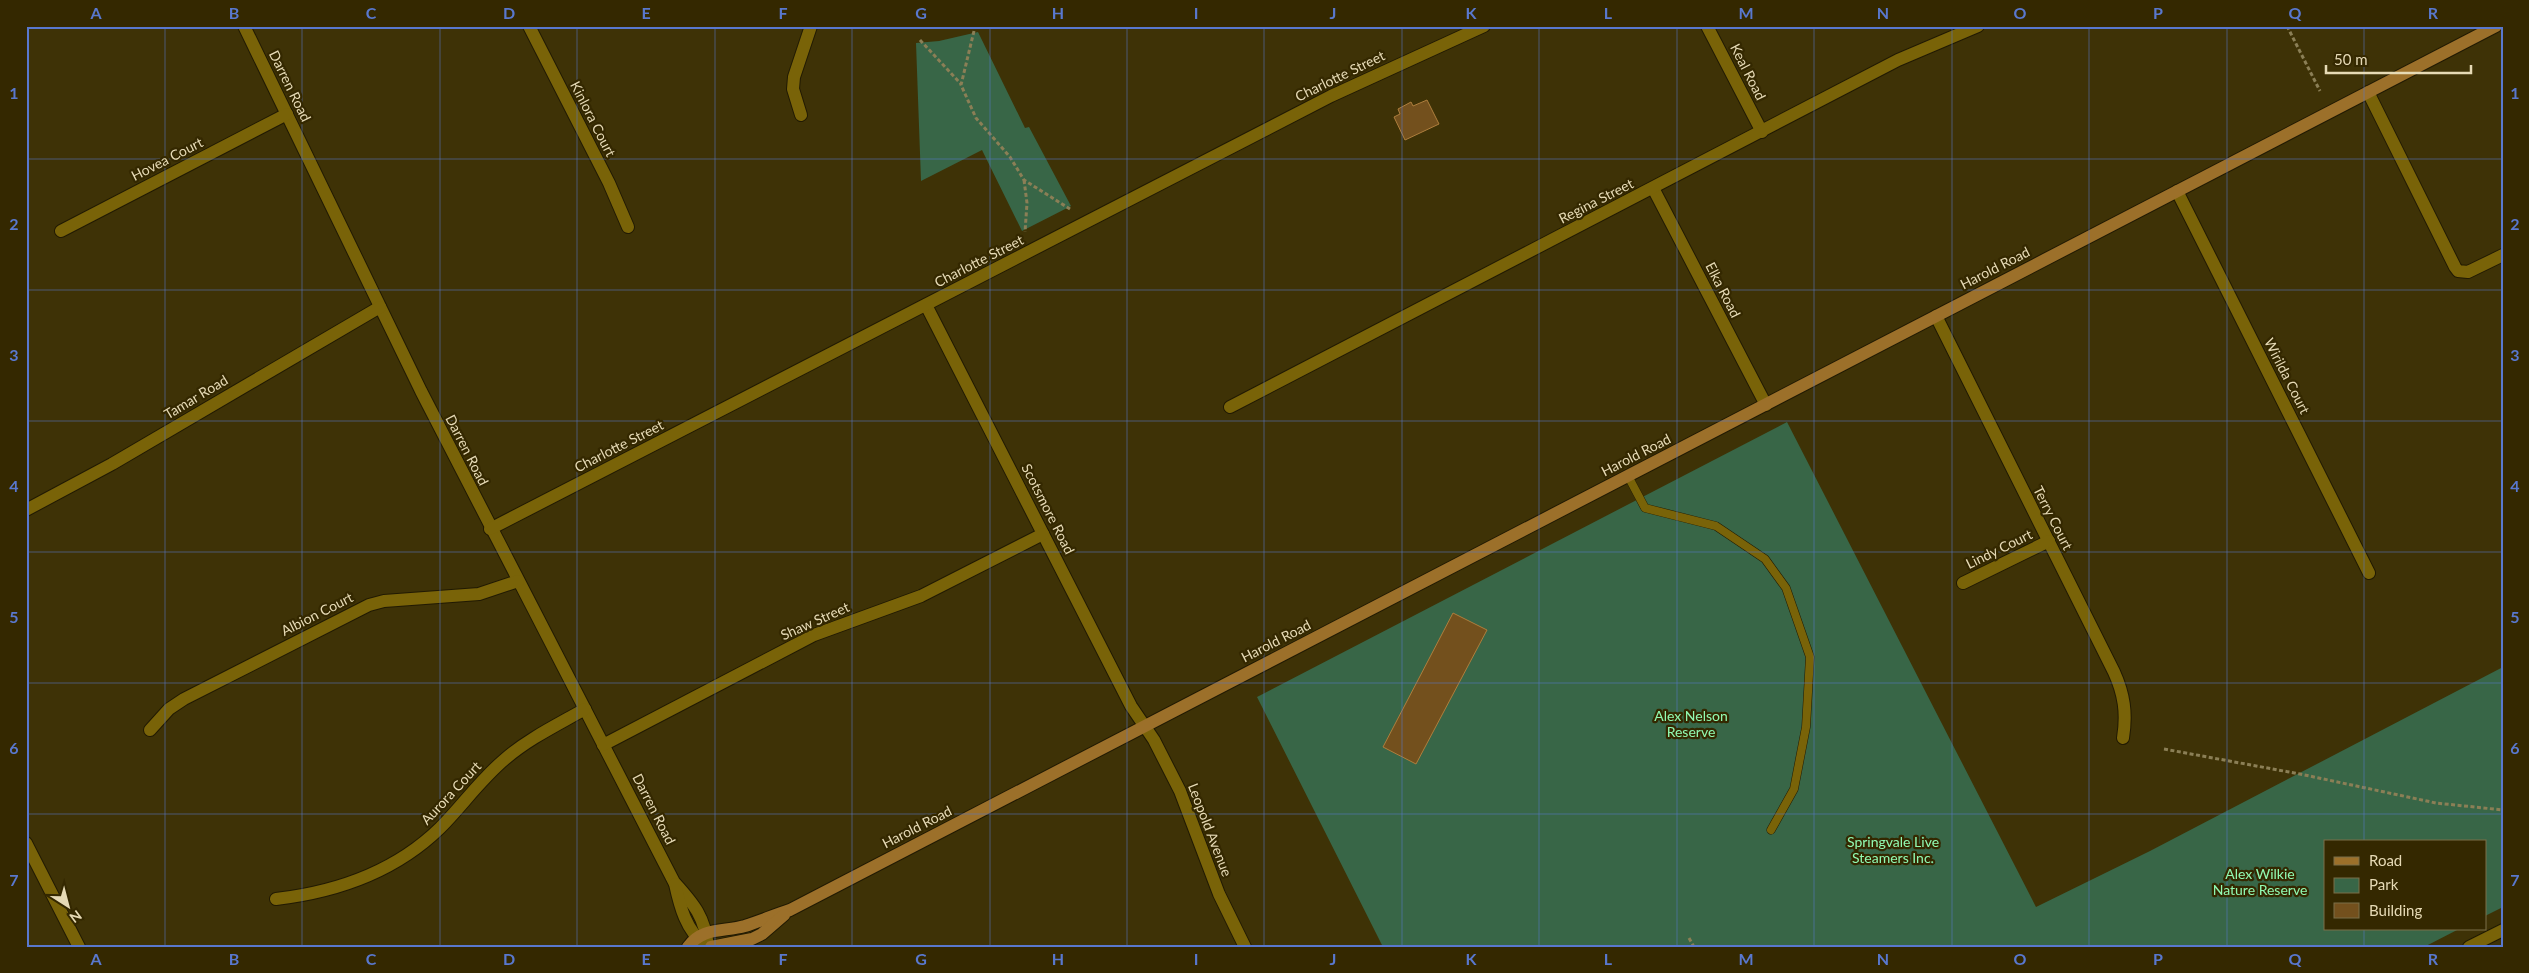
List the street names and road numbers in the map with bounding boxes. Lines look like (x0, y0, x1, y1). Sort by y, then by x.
street label: Keal Road (1727, 41, 1770, 103)
street label: Charlotte Street (1292, 46, 1387, 105)
street label: Darren Road (266, 47, 315, 124)
street label: Kinlora Court (567, 78, 620, 159)
street label: Hovea Court (128, 133, 205, 184)
street label: Regina Street (1556, 174, 1636, 227)
street label: Charlotte Street (931, 231, 1026, 290)
street label: Harold Road (1957, 243, 2032, 292)
street label: Elka Road (1702, 259, 1745, 320)
street label: Wirilda Court (2261, 335, 2314, 417)
street label: Tamar Road (161, 371, 231, 422)
street label: Darren Road (442, 412, 493, 488)
street label: Charlotte Street (571, 416, 666, 475)
street label: Harold Road (1598, 430, 1673, 479)
street label: Scotsmore Road (1018, 461, 1079, 557)
street label: Terry Court (2030, 483, 2077, 553)
street label: Lindy Court (1963, 525, 2035, 572)
street label: Albion Court (278, 588, 356, 639)
street label: Shaw Street (778, 598, 852, 643)
street label: Harold Road (1238, 616, 1313, 665)
street label: Aurora Court (417, 757, 484, 828)
street label: Darren Road (629, 771, 680, 847)
street label: Leopold Avenue (1185, 781, 1236, 879)
street label: Harold Road (879, 802, 954, 851)

